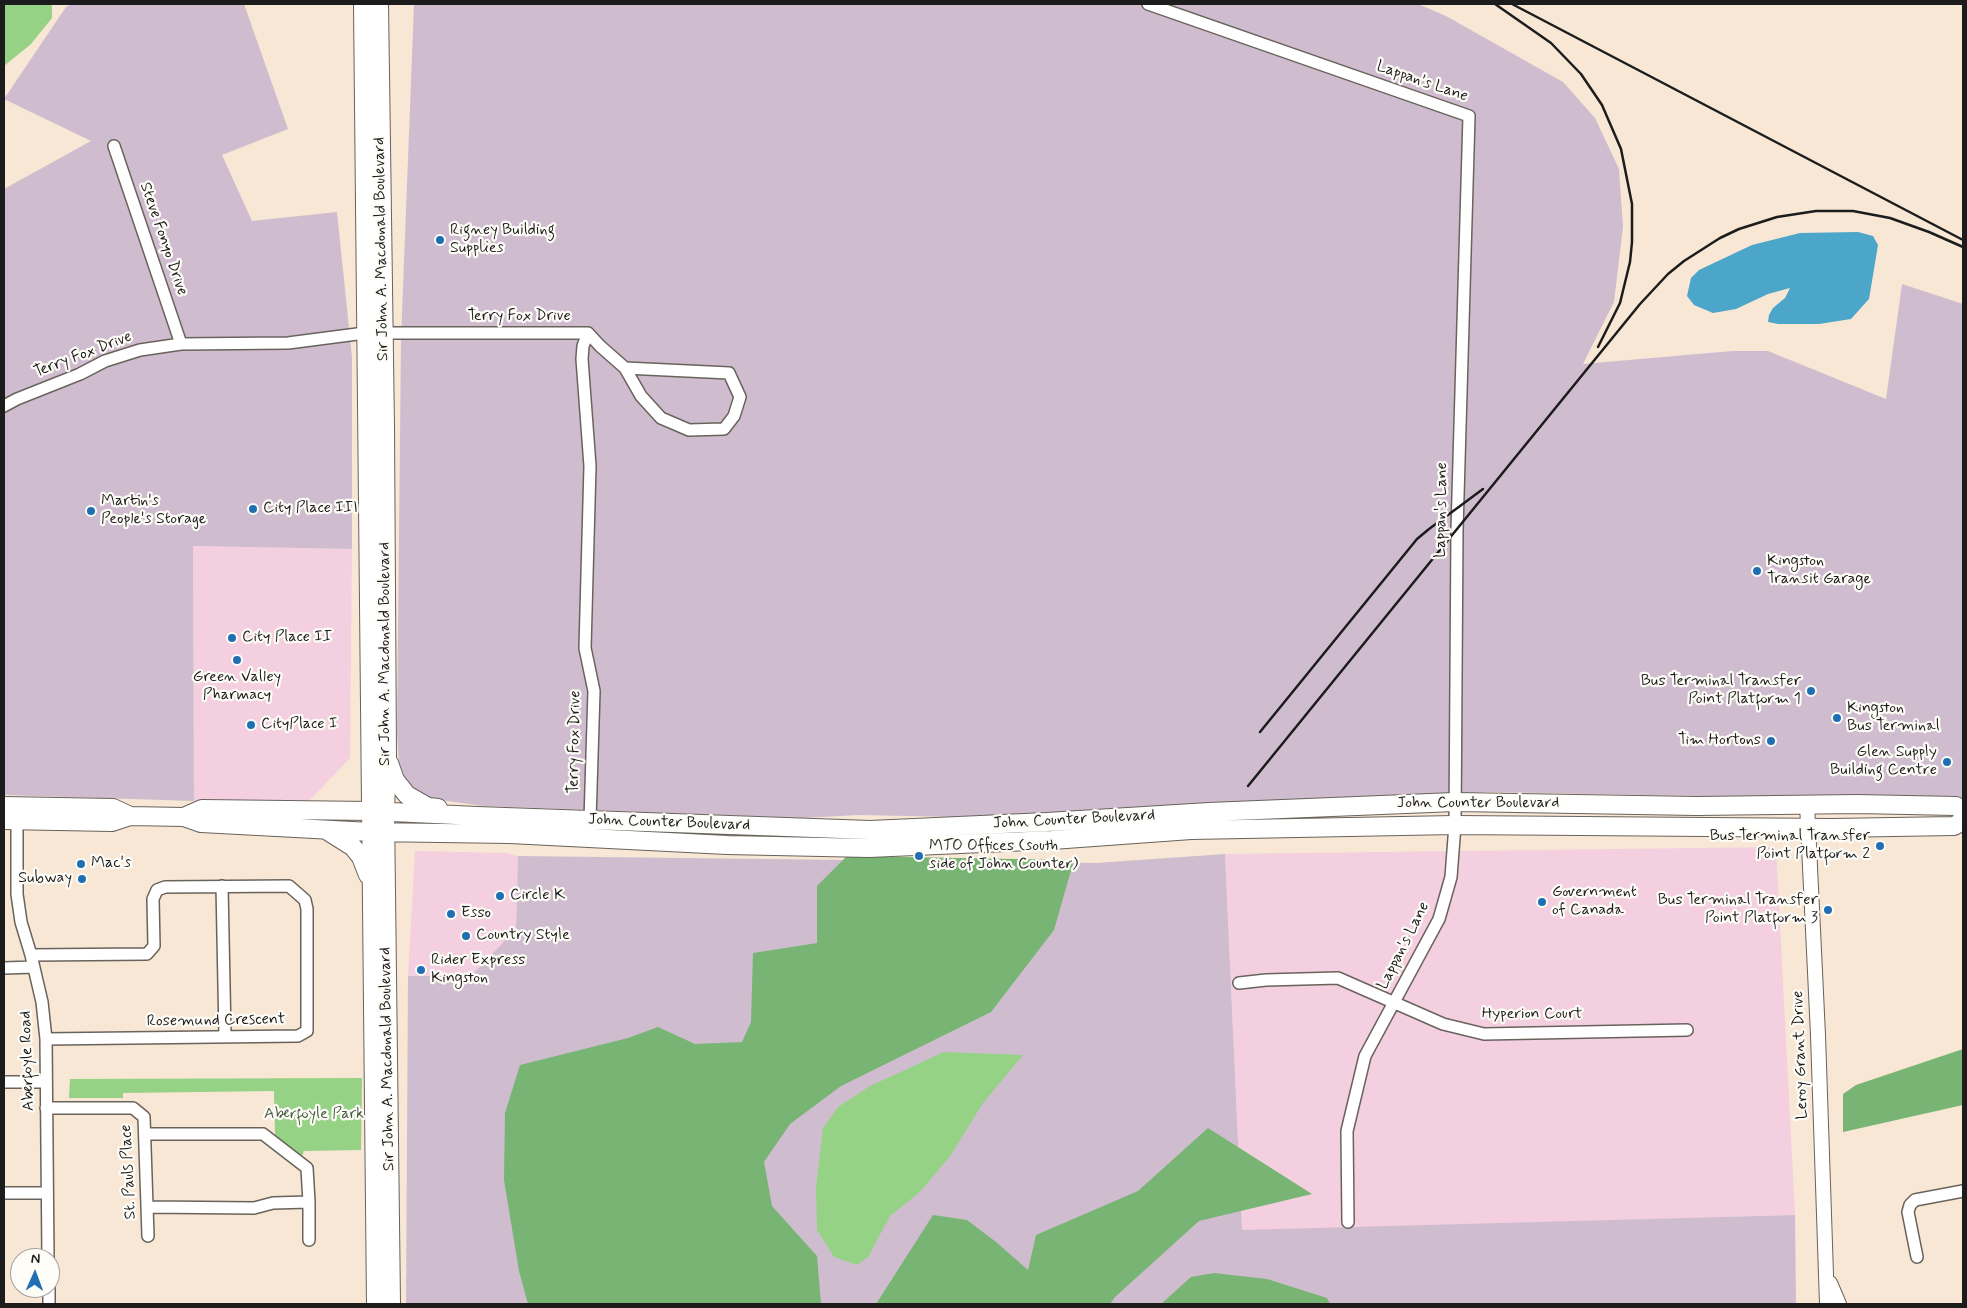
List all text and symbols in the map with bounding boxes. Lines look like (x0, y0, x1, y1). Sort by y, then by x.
street label: Lappan's Lane (1374, 57, 1470, 107)
street label: Sir John A. Macdonald Boulevard (370, 137, 394, 361)
street label: Steve Fonyo Drive (135, 180, 191, 298)
place label: Rigney Building Supplies (450, 221, 555, 259)
marker: Rigney Building Supplies (434, 234, 446, 246)
street label: Terry Fox Drive (467, 307, 571, 327)
street label: Terry Fox Drive (31, 328, 135, 382)
street label: Lappan's Lane (1432, 462, 1452, 558)
place label: Martin's People's Storage (101, 492, 206, 530)
place label: City Place III (263, 499, 358, 519)
marker: City Place III (247, 503, 259, 515)
marker: Martin's People's Storage (85, 505, 97, 517)
street label: Sir John A. Macdonald Boulevard (376, 542, 396, 766)
place label: Kingston Transit Garage (1767, 552, 1871, 590)
marker: Kingston Transit Garage (1751, 565, 1763, 577)
place label: City Place II (242, 628, 332, 648)
marker: City Place II (226, 632, 238, 644)
marker: Green Valley Pharmacy (231, 654, 243, 666)
place label: Green Valley Pharmacy (193, 668, 281, 706)
place label: Bus Terminal Transfer Point Platform 1 (1641, 672, 1801, 710)
marker: Bus Terminal Transfer Point Platform 1 (1805, 685, 1817, 697)
street label: Terry Fox Drive (565, 690, 585, 794)
place label: Kingston Bus Terminal (1847, 699, 1940, 737)
marker: Kingston Bus Terminal (1831, 712, 1843, 724)
place label: CityPlace I (261, 715, 337, 735)
marker: CityPlace I (245, 719, 257, 731)
place label: Tim Hortons (1678, 731, 1761, 751)
marker: Tim Hortons (1765, 735, 1777, 747)
place label: Glen Supply Building Centre (1830, 743, 1937, 781)
marker: Glen Supply Building Centre (1941, 756, 1953, 768)
street label: John Counter Boulevard (1397, 794, 1559, 814)
street label: John Counter Boulevard (992, 806, 1156, 834)
street label: John Counter Boulevard (587, 811, 751, 835)
place label: Bus Terminal Transfer Point Platform 2 (1710, 827, 1870, 865)
place label: MTO Offices (south side of John Counter) (929, 837, 1078, 875)
marker: Bus Terminal Transfer Point Platform 2 (1874, 840, 1886, 852)
marker: MTO Offices (south side of John Counter) (913, 850, 925, 862)
place label: Mac's (91, 854, 131, 874)
marker: Mac's (75, 858, 87, 870)
place label: Subway (18, 869, 72, 889)
marker: Subway (76, 873, 88, 885)
place label: Government of Canada (1552, 883, 1637, 921)
place label: Circle K (510, 886, 565, 906)
marker: Circle K (494, 890, 506, 902)
place label: Bus Terminal Transfer Point Platform 3 (1658, 891, 1818, 929)
marker: Government of Canada (1536, 896, 1548, 908)
street label: Lappan's Lane (1374, 899, 1434, 993)
place label: Esso (461, 904, 491, 924)
marker: Bus Terminal Transfer Point Platform 3 (1822, 904, 1834, 916)
marker: Esso (445, 908, 457, 920)
place label: Country Style (476, 926, 570, 946)
marker: Country Style (460, 930, 472, 942)
street label: Sir John A. Macdonald Boulevard (376, 947, 400, 1171)
place label: Rider Express Kingston (431, 951, 525, 989)
marker: Rider Express Kingston (415, 964, 427, 976)
street label: Leroy Grant Drive (1789, 990, 1813, 1120)
street label: Hyperion Court (1482, 1005, 1582, 1025)
street label: Rosemund Crescent (146, 1010, 286, 1032)
street label: Aberfoyle Road (17, 1011, 39, 1111)
park label: Aberfoyle Park (264, 1105, 364, 1125)
street label: St. Pauls Place (117, 1124, 141, 1220)
north arrow (10, 1248, 60, 1298)
text: N (31, 1250, 40, 1268)

